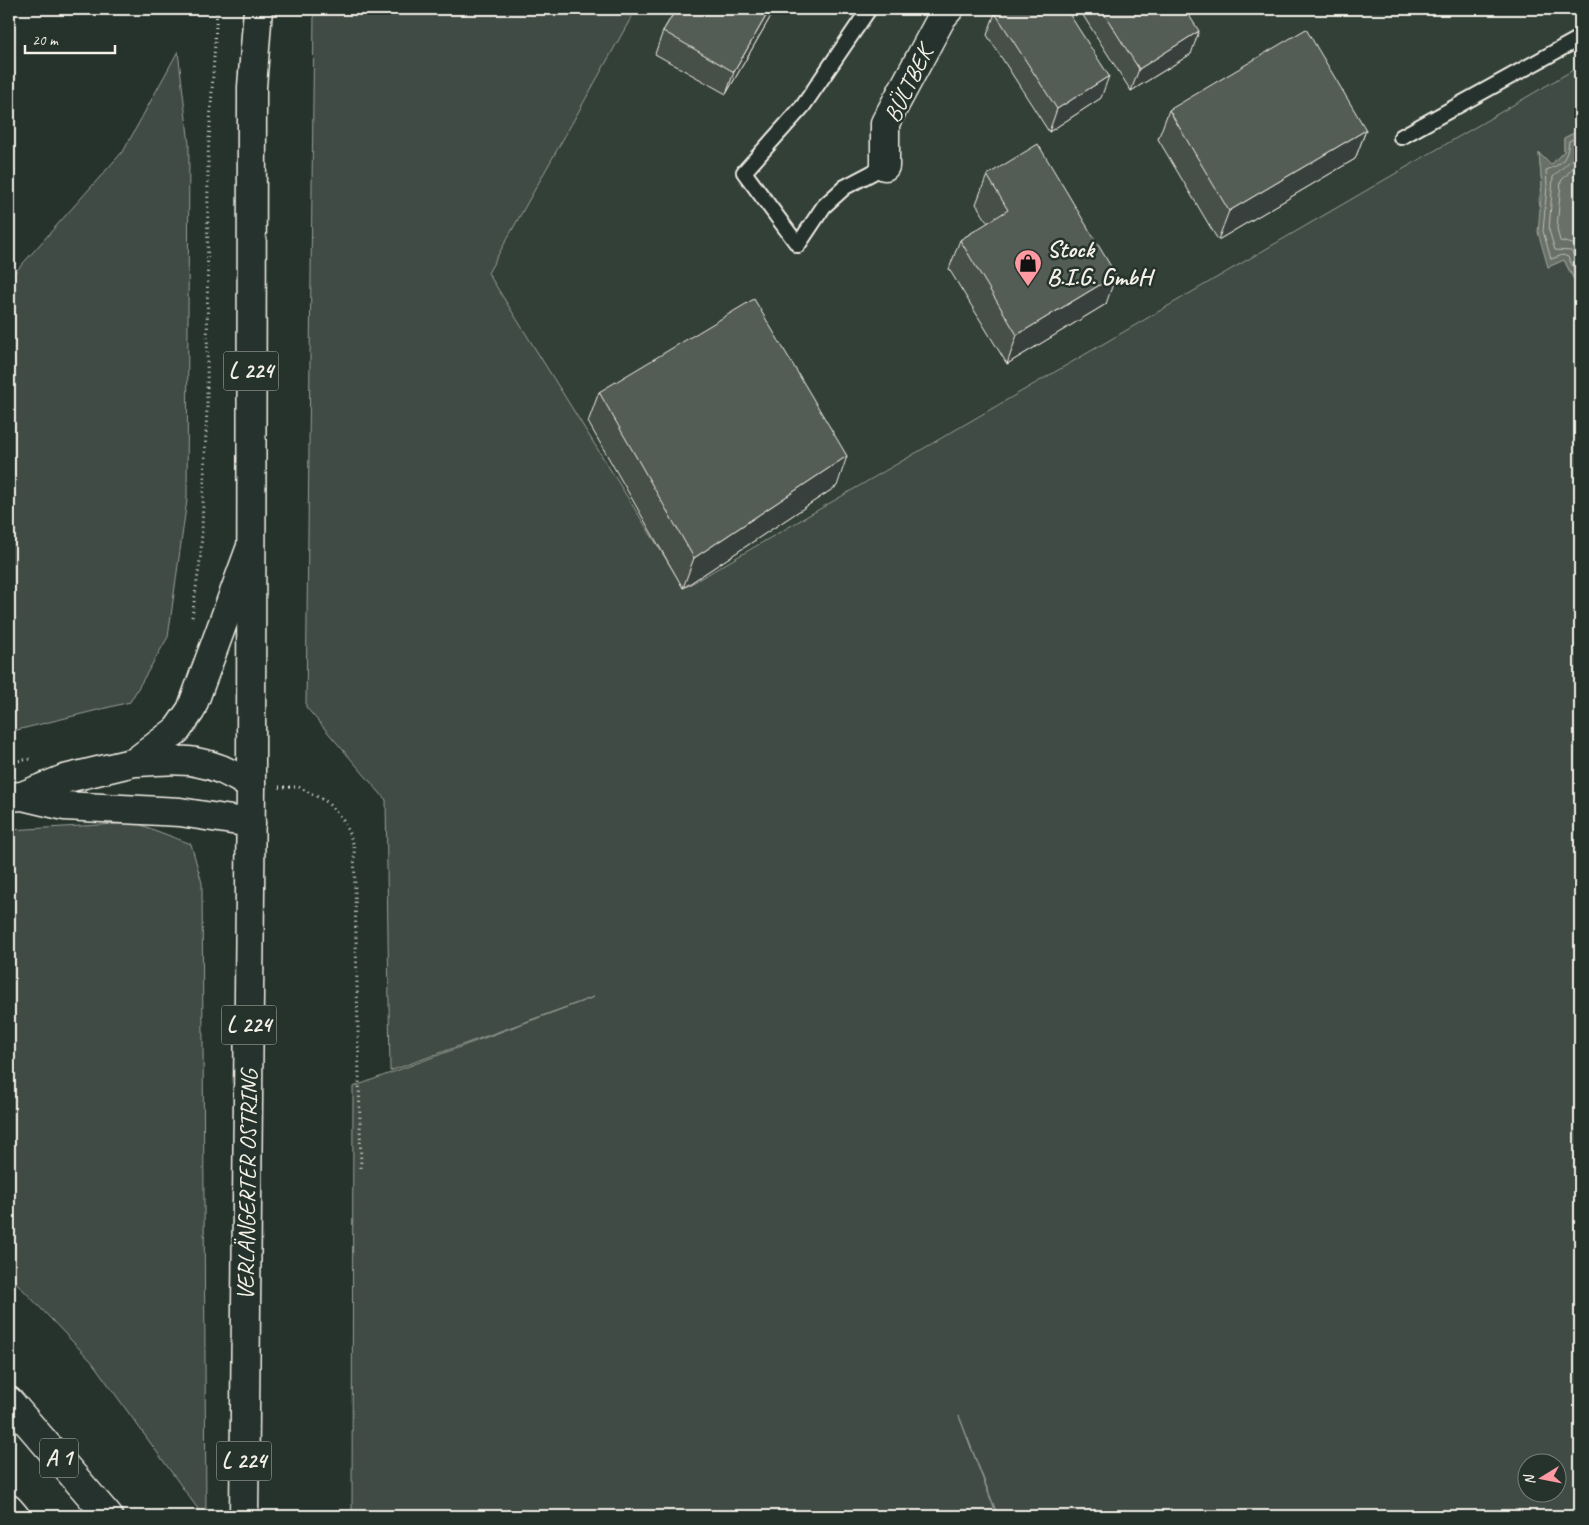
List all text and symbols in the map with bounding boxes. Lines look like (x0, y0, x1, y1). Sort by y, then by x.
scale bar (25, 22, 115, 54)
text: 20 m (32, 31, 59, 50)
street label: BÜLTBEK (877, 36, 941, 127)
place label: Stock B.I.G. GmbH (1047, 234, 1156, 292)
shop icon: Stock B.I.G. GmbH (1013, 248, 1043, 287)
road number: L 224 (224, 352, 278, 391)
road number: L 224 (222, 1006, 276, 1044)
street label: VERLÄNGERTER OSTRING (230, 1067, 264, 1301)
road number: A 1 (40, 1439, 78, 1478)
road number: L 224 (216, 1442, 272, 1480)
north arrow (1516, 1452, 1566, 1502)
text: N (1520, 1472, 1539, 1486)

